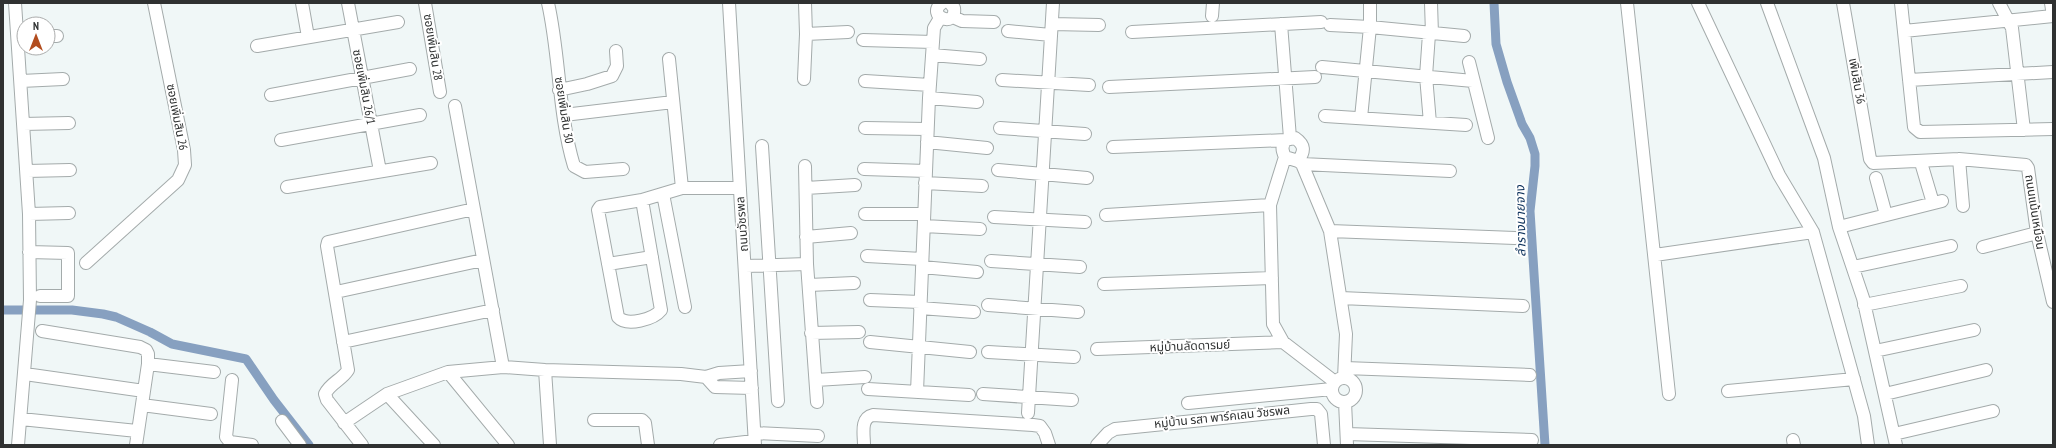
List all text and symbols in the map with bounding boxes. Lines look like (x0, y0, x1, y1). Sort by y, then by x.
street label: ซอยเพิ่มสิน 28 (421, 12, 446, 81)
north arrow (16, 16, 56, 56)
text: N (33, 19, 39, 33)
street label: ซอยเพิ่มสิน 26/1 (350, 48, 379, 126)
street label: เพิ่มสิน 36 (1846, 57, 1869, 105)
street label: ซอยเพิ่มสิน 30 (552, 75, 577, 144)
street label: ซอยเพิ่มสิน 26 (164, 82, 192, 151)
street label: ถนนแม้นเหมือน (2022, 173, 2049, 250)
water label: ลำรางนายจาง (1511, 184, 1530, 257)
street label: ถนนวัชรพล (732, 196, 751, 252)
street label: หมู่บ้านลัดดารมย์ (1149, 337, 1231, 354)
street label: หมู่บ้าน รสา พาร์คเลน วัชรพล (1153, 402, 1291, 431)

